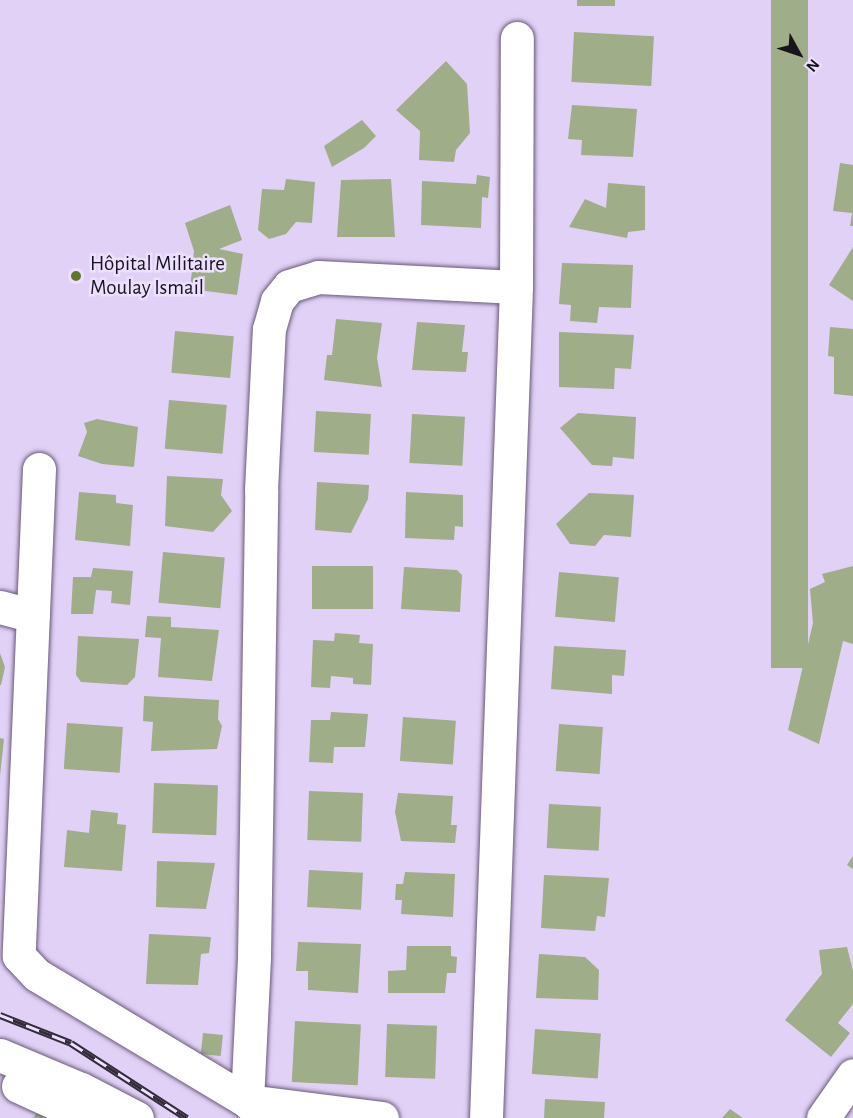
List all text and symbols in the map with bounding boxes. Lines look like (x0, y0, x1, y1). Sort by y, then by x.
north arrow (769, 24, 829, 84)
text: N (803, 56, 822, 75)
place label: Hôpital Militaire Moulay Ismail (90, 251, 225, 301)
marker: Hôpital Militaire Moulay Ismail (67, 267, 85, 285)

